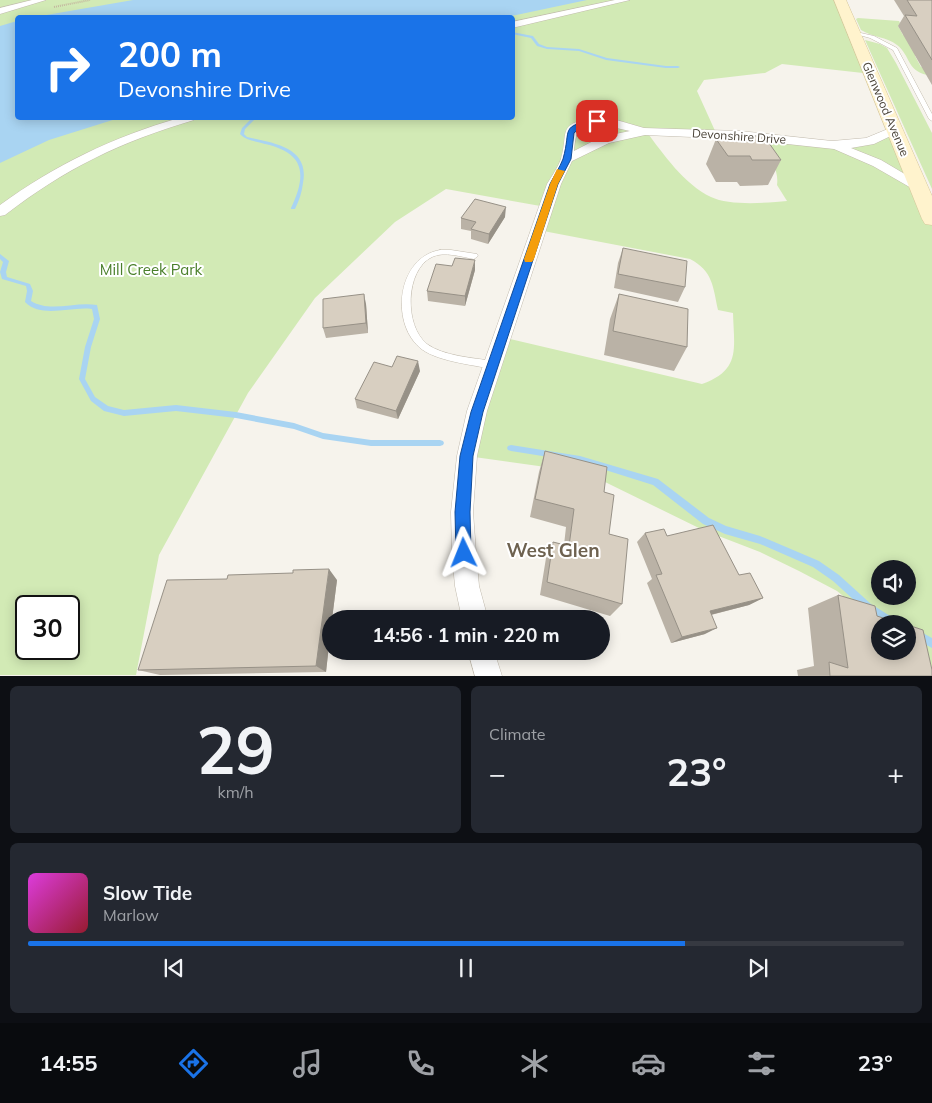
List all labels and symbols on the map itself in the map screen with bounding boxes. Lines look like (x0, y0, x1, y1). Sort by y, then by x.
street label: Glenwood Avenue (859, 59, 913, 159)
pin (576, 100, 618, 142)
street label: Devonshire Drive (691, 125, 787, 147)
park label: Mill Creek Park (100, 260, 203, 279)
position arrow (437, 526, 489, 578)
district label: West Glen (506, 538, 600, 562)
speed limit sign: 30 (15, 595, 80, 660)

